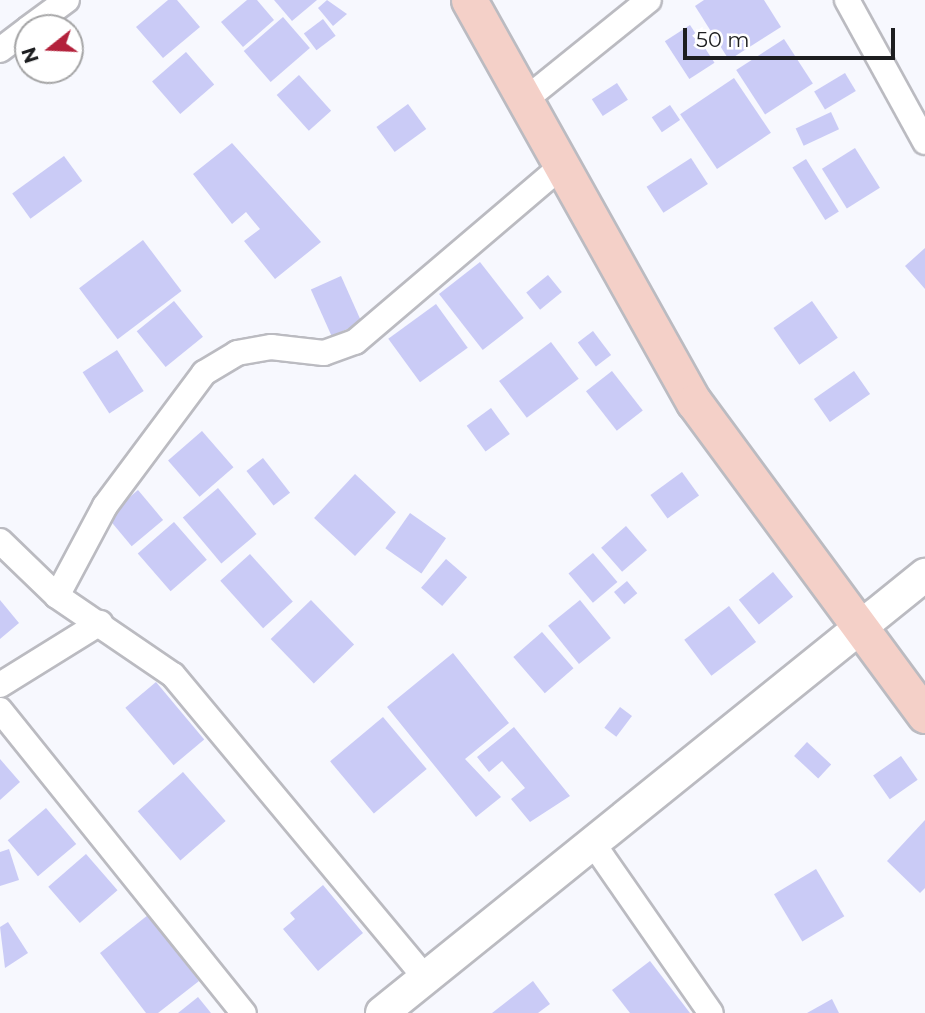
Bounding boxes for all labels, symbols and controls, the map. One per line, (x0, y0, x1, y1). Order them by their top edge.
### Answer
north arrow (14, 14, 84, 84)
scale bar (687, 14, 899, 58)
text: 50 m (696, 27, 750, 52)
text: N (17, 44, 44, 66)

